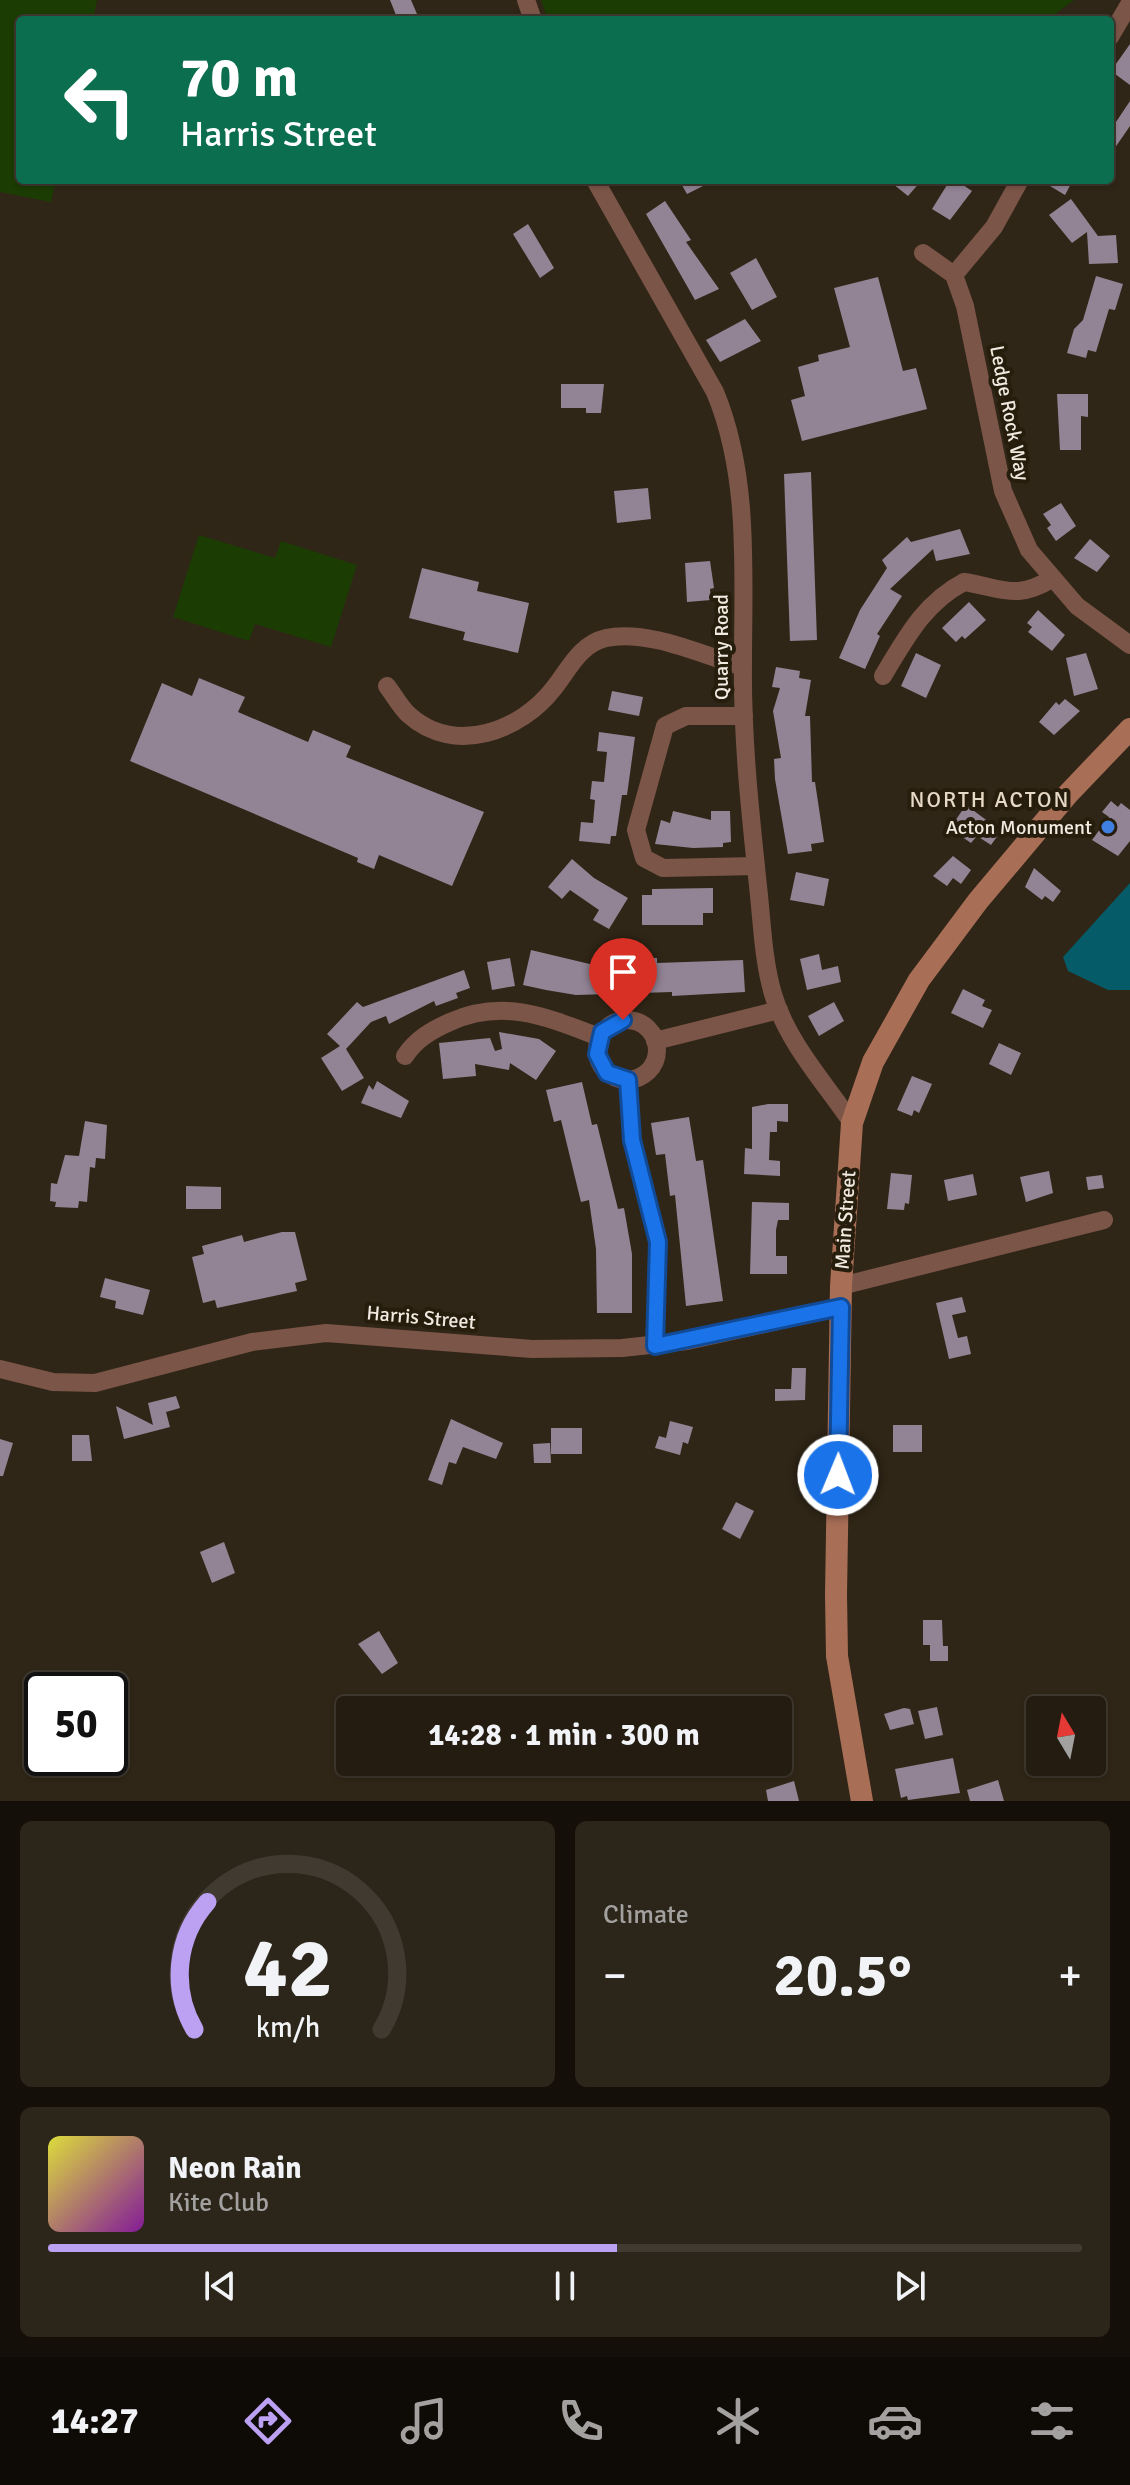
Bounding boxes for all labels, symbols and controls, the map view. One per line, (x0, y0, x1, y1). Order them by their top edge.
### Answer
text: 70 m (180, 43, 298, 112)
icon: left (48, 48, 152, 152)
text: Harris Street (180, 112, 377, 157)
street label: Ledge Rock Way (984, 343, 1035, 483)
street label: Quarry Road (709, 594, 734, 700)
district label: NORTH ACTON (910, 786, 1070, 813)
place label: Acton Monument (946, 815, 1092, 840)
marker: Acton Monument (1099, 818, 1117, 836)
pin (589, 938, 657, 1020)
icon: arrive (601, 950, 645, 994)
street label: Main Street (830, 1170, 861, 1270)
street label: Harris Street (365, 1300, 477, 1335)
position arrow (796, 1433, 880, 1517)
speed limit sign: 50 (24, 1672, 128, 1776)
north arrow (1026, 1696, 1106, 1776)
map controls (1026, 1696, 1106, 1776)
text: 14:28 · 1 min · 300 m (428, 1717, 700, 1754)
text: Climate (603, 1899, 689, 1931)
text: 42 (243, 1918, 332, 2020)
text: 20.5° (773, 1939, 912, 2013)
text: − (603, 1949, 627, 2003)
text: + (1058, 1949, 1082, 2003)
text: km/h (255, 2010, 320, 2045)
text: Neon Rain (168, 2150, 302, 2187)
text: Kite Club (168, 2187, 269, 2219)
icon: previous (198, 2264, 242, 2308)
icon: pause (543, 2264, 587, 2308)
icon: next (888, 2264, 932, 2308)
icon: directions (240, 2393, 296, 2449)
icon: music (396, 2393, 452, 2449)
icon: phone (553, 2393, 609, 2449)
icon: climate (710, 2393, 766, 2449)
icon: car (867, 2393, 923, 2449)
icon: filters (1024, 2393, 1080, 2449)
text: 14:27 (50, 2399, 139, 2444)

